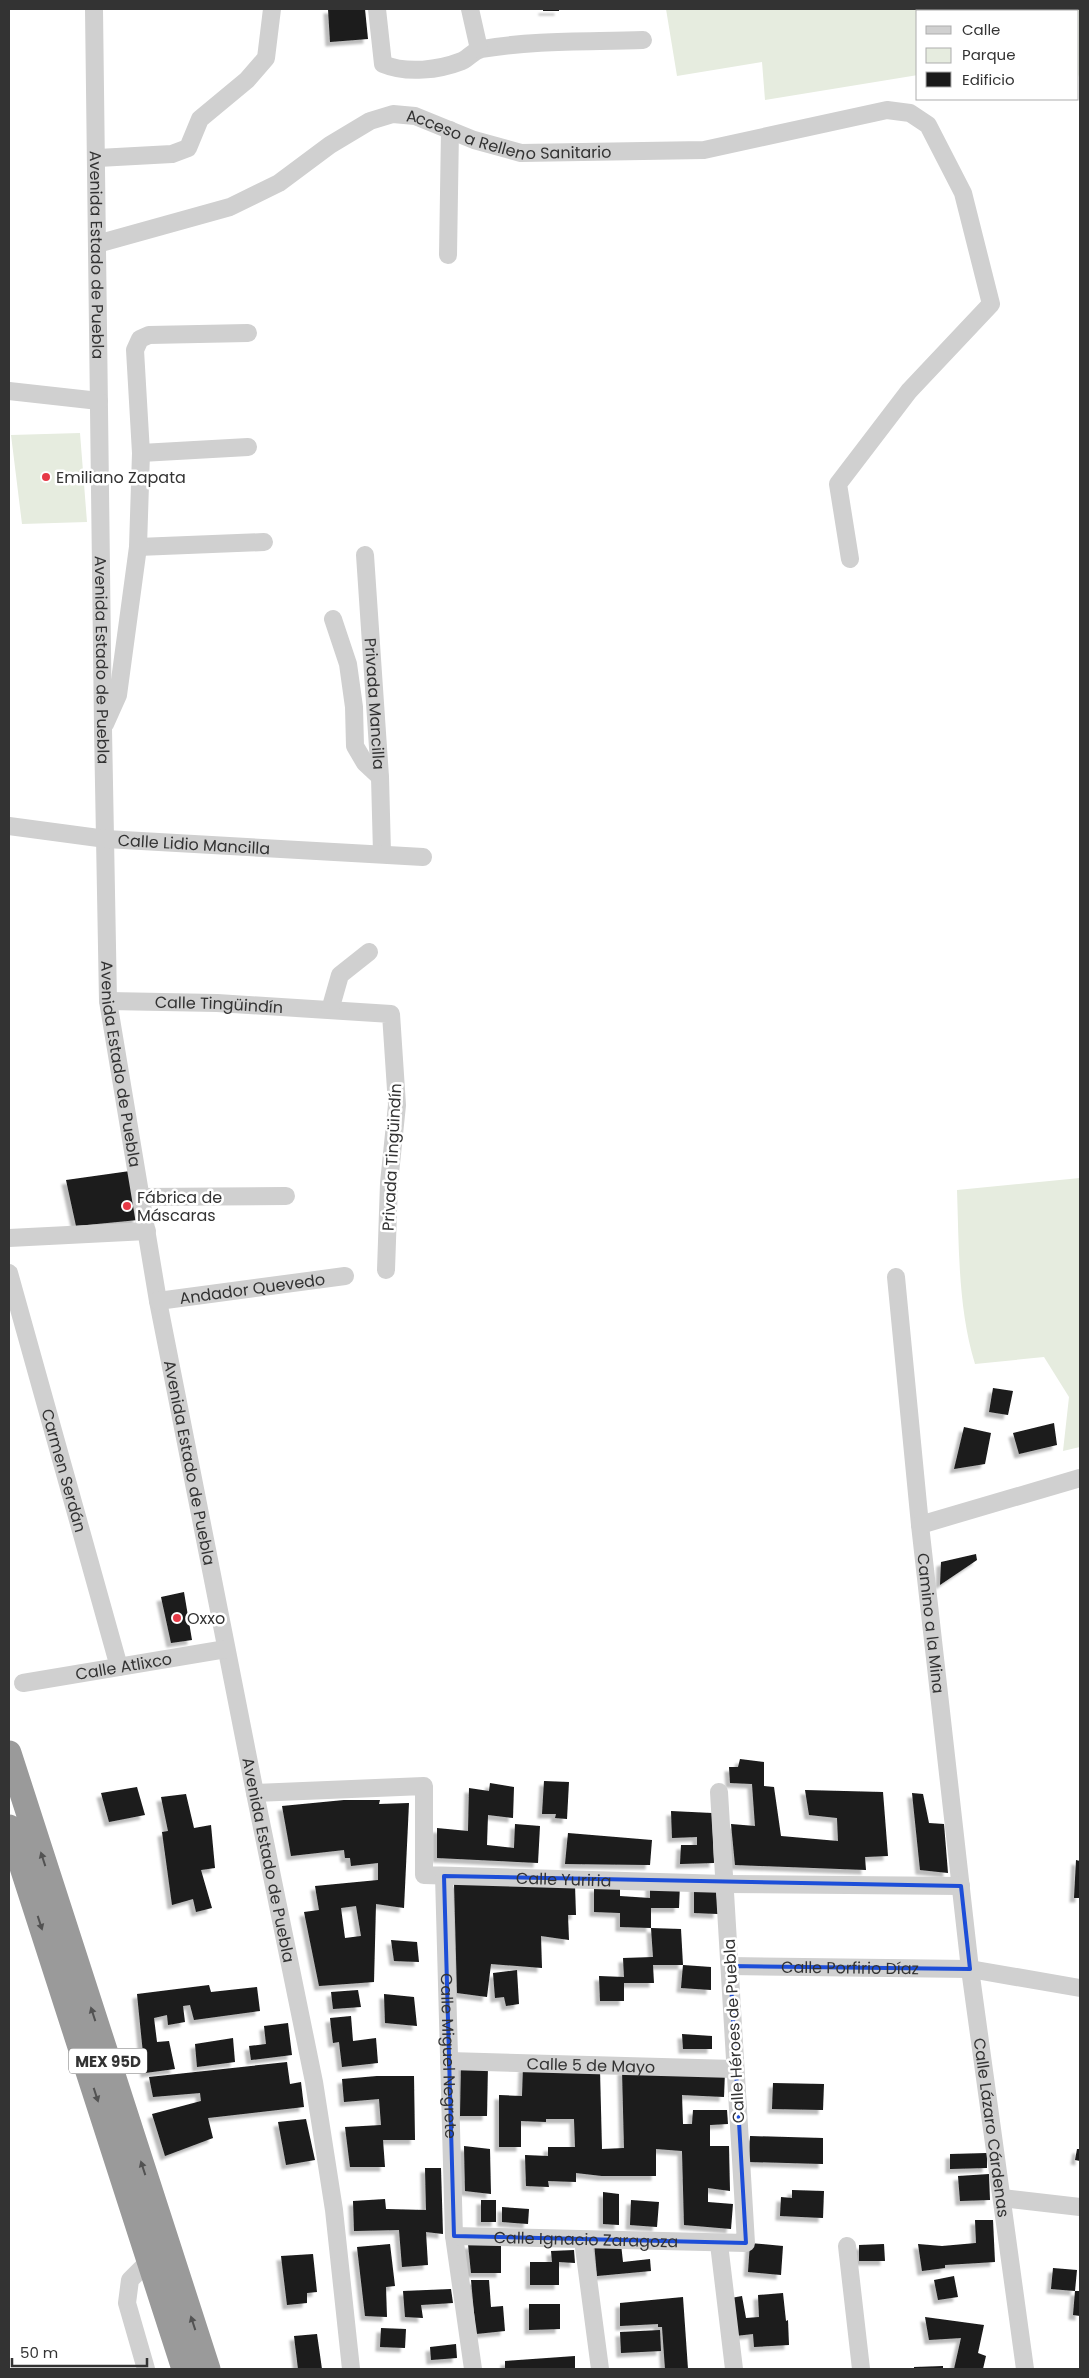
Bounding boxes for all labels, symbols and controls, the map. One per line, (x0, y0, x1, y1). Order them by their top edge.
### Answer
legend (916, 10, 1079, 100)
text: Calle (962, 19, 1000, 40)
text: Parque (962, 44, 1015, 65)
text: Edificio (962, 69, 1015, 90)
street label: Acceso a Relleno Sanitario (405, 104, 612, 165)
street label: Avenida Estado de Puebla (84, 151, 110, 359)
place label: Emiliano Zapata (56, 466, 186, 489)
marker: Emiliano Zapata (40, 471, 52, 483)
street label: Avenida Estado de Puebla (89, 556, 115, 764)
street label: Privada Mancilla (359, 637, 391, 770)
street label: Calle Lidio Mancilla (117, 828, 271, 860)
street label: Avenida Estado de Puebla (96, 960, 147, 1169)
street label: Calle Tingüindín (155, 990, 284, 1019)
street label: Privada Tingüindín (377, 1083, 407, 1231)
place label: Fábrica de Máscaras (137, 1186, 222, 1227)
marker: Fábrica de Máscaras (121, 1200, 133, 1212)
street label: Andador Quevedo (178, 1267, 326, 1310)
street label: Avenida Estado de Puebla (158, 1358, 221, 1567)
street label: Carmen Serdán (36, 1406, 92, 1535)
street label: Camino a la Mina (912, 1552, 950, 1695)
place label: Oxxo (187, 1607, 225, 1630)
marker: Oxxo (171, 1612, 183, 1624)
street label: Calle Atlixco (74, 1647, 174, 1686)
street label: Avenida Estado de Puebla (237, 1756, 301, 1964)
one-way arrow (39, 1851, 47, 1866)
street label: Calle Yuriria (516, 1866, 612, 1892)
one-way arrow (37, 1916, 44, 1931)
street label: Calle Héroes de Puebla (718, 1938, 750, 2124)
street label: Calle Porfirio Díaz (781, 1955, 919, 1980)
street label: Calle Miguel Negrete (435, 1973, 463, 2139)
one-way arrow (89, 2006, 96, 2021)
street label: Calle Lázaro Cárdenas (968, 2036, 1016, 2219)
road number: MEX 95D (69, 2048, 147, 2074)
street label: Calle 5 de Mayo (526, 2052, 655, 2078)
one-way arrow (92, 2087, 100, 2102)
one-way arrow (139, 2161, 146, 2176)
street label: Calle Ignacio Zaragoza (493, 2225, 679, 2253)
one-way arrow (189, 2315, 197, 2330)
scale bar (12, 2336, 148, 2368)
text: 50 m (20, 2342, 58, 2363)

